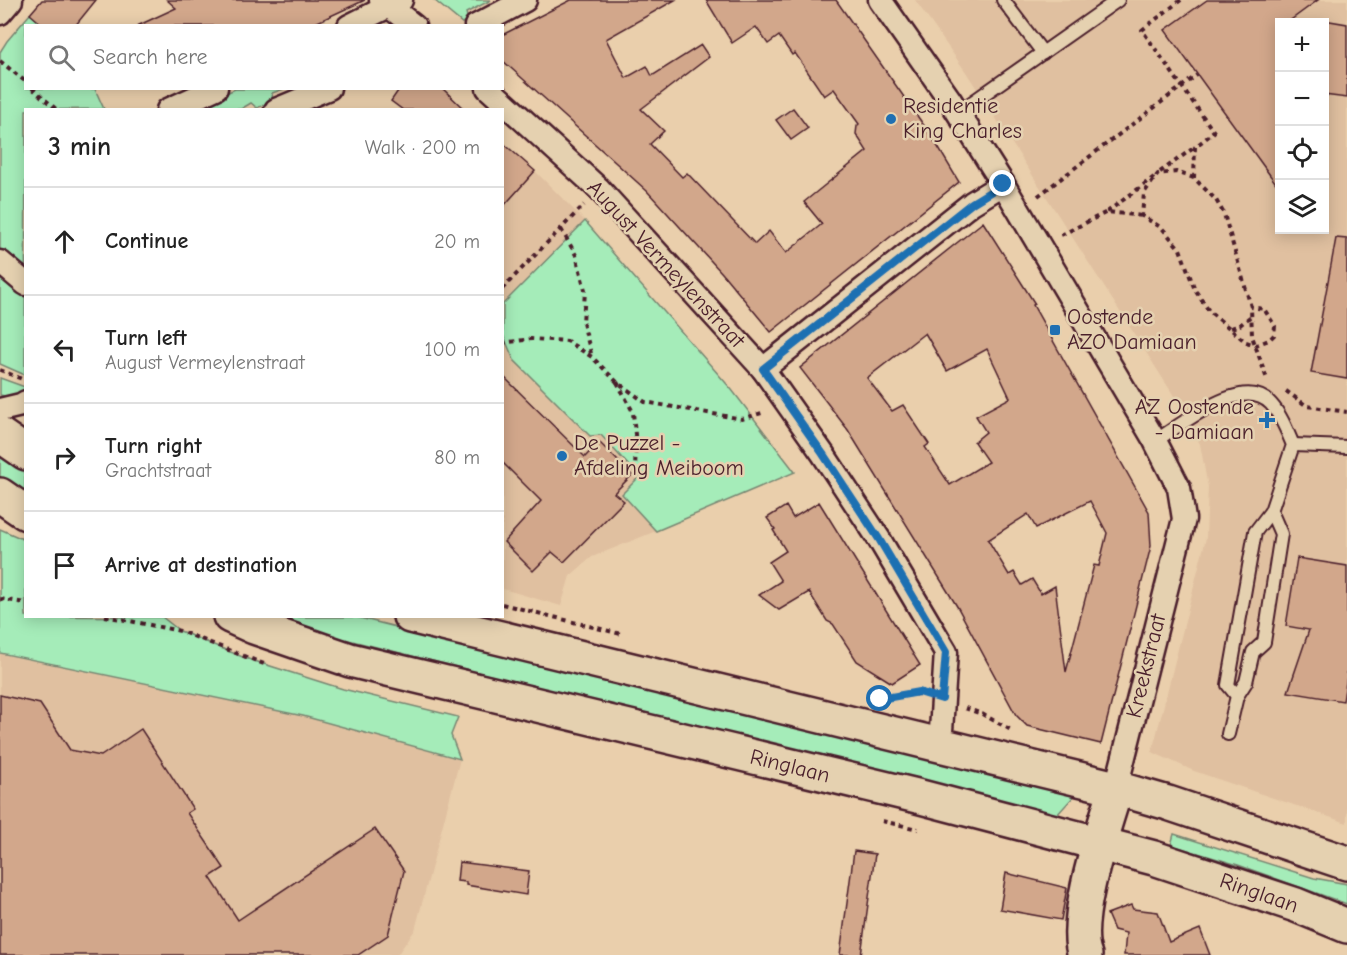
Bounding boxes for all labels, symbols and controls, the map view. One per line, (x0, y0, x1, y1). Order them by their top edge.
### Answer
map controls (1275, 18, 1329, 234)
button: + (1275, 18, 1329, 72)
search box (24, 24, 504, 90)
icon: search (45, 41, 78, 74)
text: Search here (93, 44, 208, 70)
button: − (1275, 72, 1329, 126)
place label: Residentie King Charles (903, 93, 1022, 144)
marker: Residentie King Charles (884, 112, 898, 126)
button: locate (1275, 126, 1329, 180)
text: 3 min (48, 132, 111, 162)
text: Walk · 200 m (365, 136, 480, 159)
route end (989, 170, 1015, 196)
street label: August Vermeylenstraat (582, 175, 751, 354)
button: layers (1275, 180, 1329, 234)
icon: ahead (48, 225, 81, 258)
text: Continue (105, 228, 188, 254)
text: 20 m (434, 230, 480, 253)
place label: Oostende AZO Damiaan (1067, 304, 1197, 355)
marker: Oostende AZO Damiaan (1048, 323, 1062, 337)
text: Turn left (105, 325, 187, 351)
icon: left (48, 333, 81, 366)
text: 100 m (425, 338, 480, 361)
text: August Vermeylenstraat (105, 351, 305, 374)
place label: AZ Oostende - Damiaan (1135, 394, 1254, 445)
marker: AZ Oostende - Damiaan (1258, 411, 1276, 429)
place label: De Puzzel - Afdeling Meiboom (574, 430, 744, 481)
text: Turn right (105, 433, 202, 459)
icon: right (48, 441, 81, 474)
text: 80 m (434, 446, 480, 469)
marker: De Puzzel - Afdeling Meiboom (555, 449, 569, 463)
text: Grachtstraat (105, 459, 211, 482)
icon: arrive (48, 549, 81, 582)
text: Arrive at destination (105, 552, 297, 578)
street label: Kreekstraat (1121, 611, 1172, 721)
route start (866, 685, 892, 711)
street label: Ringlaan (747, 744, 833, 788)
street label: Ringlaan (1216, 867, 1302, 919)

